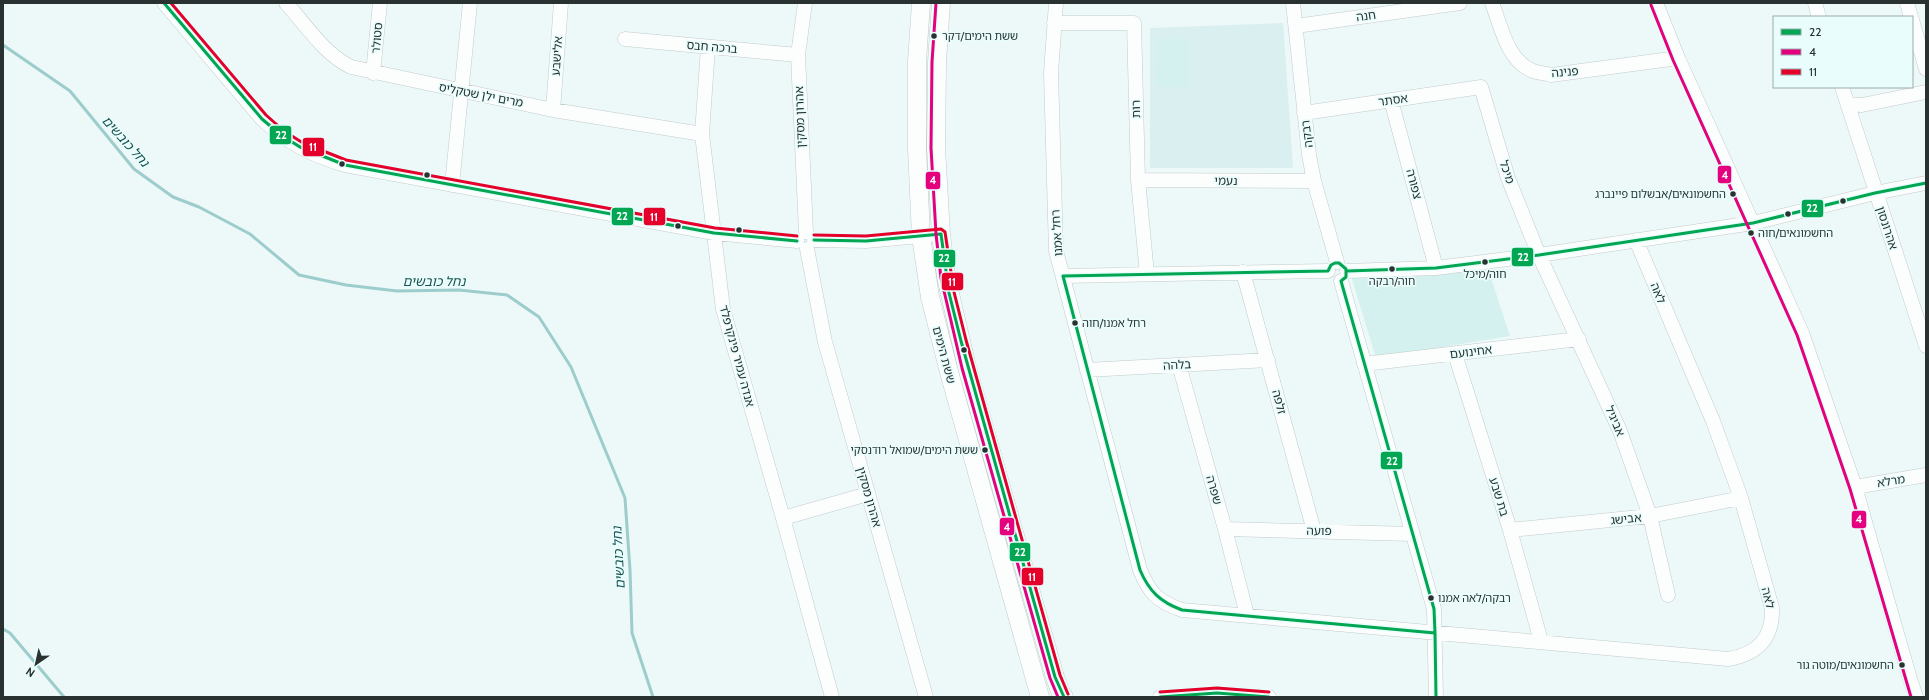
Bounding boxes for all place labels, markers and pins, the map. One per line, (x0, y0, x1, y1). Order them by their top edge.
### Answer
place label: ששת הימים/דקר (942, 29, 1018, 43)
marker: ששת הימים/דקר (929, 31, 939, 41)
unlabelled marker (337, 159, 347, 169)
unlabelled marker (422, 170, 432, 180)
place label: החשמונאים/אבשלום פיינברג (1595, 187, 1726, 201)
marker: החשמונאים/אבשלום פיינברג (1728, 189, 1738, 199)
unlabelled marker (1838, 196, 1848, 206)
unlabelled marker (1783, 209, 1793, 219)
unlabelled marker (673, 221, 683, 231)
unlabelled marker (734, 225, 744, 235)
place label: החשמונאים/חוה (1758, 226, 1833, 240)
marker: החשמונאים/חוה (1746, 228, 1756, 238)
marker: חוה/מיכל (1480, 257, 1490, 267)
marker: חוה/רבקה (1387, 264, 1397, 274)
place label: חוה/מיכל (1464, 267, 1506, 281)
place label: חוה/רבקה (1369, 274, 1415, 288)
place label: רחל אמנו/חוה (1082, 316, 1146, 330)
marker: רחל אמנו/חוה (1070, 318, 1080, 328)
unlabelled marker (959, 345, 969, 355)
place label: ששת הימים/שמואל רודנסקי (851, 443, 978, 457)
marker: ששת הימים/שמואל רודנסקי (980, 445, 990, 455)
place label: רבקה/לאה אמנו (1438, 591, 1511, 605)
marker: רבקה/לאה אמנו (1426, 593, 1436, 603)
place label: החשמונאים/מוטה גור (1797, 658, 1894, 672)
marker: החשמונאים/מוטה גור (1897, 660, 1907, 670)

